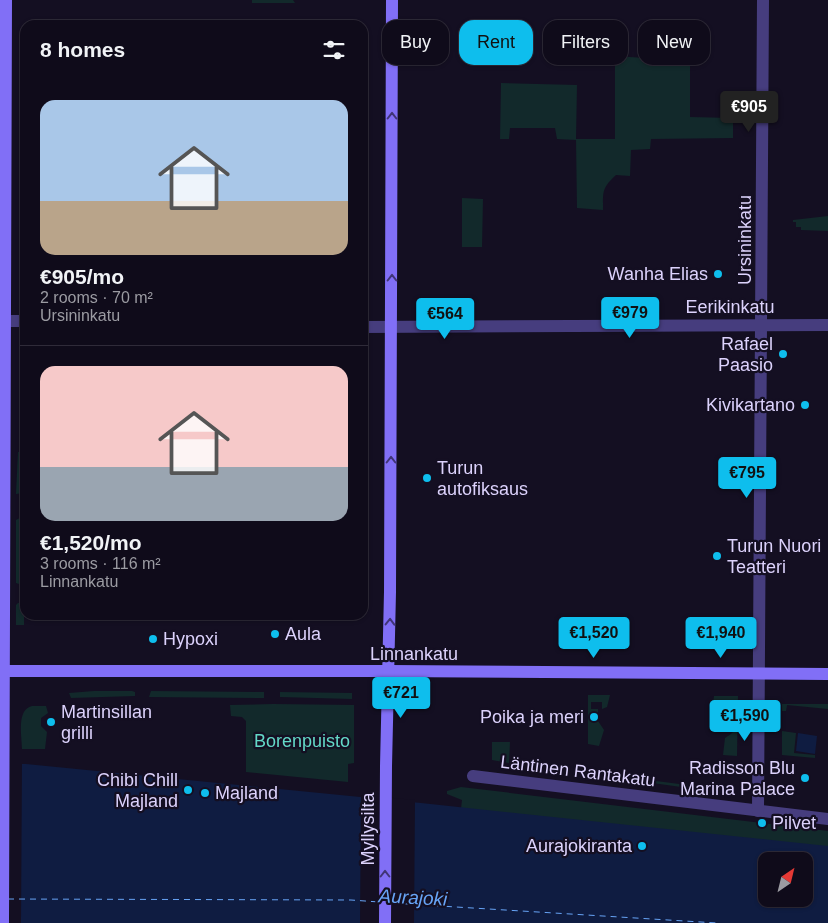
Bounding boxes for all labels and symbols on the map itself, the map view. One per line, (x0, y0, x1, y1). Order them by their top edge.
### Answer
pin: €905 (719, 90, 779, 133)
one-way arrow (387, 111, 397, 119)
street label: Ursininkatu (735, 195, 755, 285)
place label: Wanha Elias (608, 264, 708, 284)
marker: Wanha Elias (712, 268, 724, 280)
one-way arrow (387, 274, 397, 282)
pin: €979 (600, 296, 660, 339)
street label: Eerikinkatu (685, 297, 775, 317)
pin: €564 (415, 298, 475, 340)
place label: Rafael Paasio (718, 334, 773, 375)
marker: Rafael Paasio (777, 348, 789, 360)
place label: Kivikartano (706, 395, 795, 415)
marker: Kivikartano (799, 399, 811, 411)
one-way arrow (386, 456, 396, 464)
pin: €795 (717, 456, 777, 499)
place label: Turun autofiksaus (437, 458, 528, 499)
marker: Turun autofiksaus (421, 472, 433, 484)
place label: Turun Nuori Teatteri (727, 536, 821, 577)
marker: Turun Nuori Teatteri (711, 550, 723, 562)
pin: €1,520 (553, 616, 635, 659)
pin: €1,940 (680, 616, 762, 659)
one-way arrow (385, 618, 395, 626)
place label: Aula (285, 624, 322, 644)
marker: Aula (269, 628, 281, 640)
place label: Hypoxi (163, 629, 218, 649)
marker: Hypoxi (147, 633, 159, 645)
street label: Linnankatu (370, 644, 458, 664)
pin: €721 (371, 676, 431, 719)
pin: €1,590 (704, 700, 786, 742)
place label: Martinsillan grilli (61, 702, 152, 743)
place label: Poika ja meri (480, 707, 584, 727)
marker: Poika ja meri (588, 711, 600, 723)
marker: Martinsillan grilli (45, 716, 57, 728)
park label: Borenpuisto (254, 731, 350, 751)
street label: Läntinen Rantakatu (499, 752, 657, 790)
place label: Radisson Blu Marina Palace (680, 758, 795, 799)
place label: Chibi Chill Majland (97, 770, 178, 811)
marker: Radisson Blu Marina Palace (799, 772, 811, 784)
place label: Majland (215, 783, 278, 803)
marker: Chibi Chill Majland (182, 784, 194, 796)
marker: Majland (199, 787, 211, 799)
street label: Myllysilta (358, 792, 378, 866)
place label: Pilvet (772, 813, 816, 833)
marker: Pilvet (756, 817, 768, 829)
place label: Aurajokiranta (526, 836, 633, 856)
marker: Aurajokiranta (636, 840, 648, 852)
north arrow (758, 852, 812, 908)
one-way arrow (380, 870, 391, 878)
water label: Aurajoki (377, 885, 449, 910)

